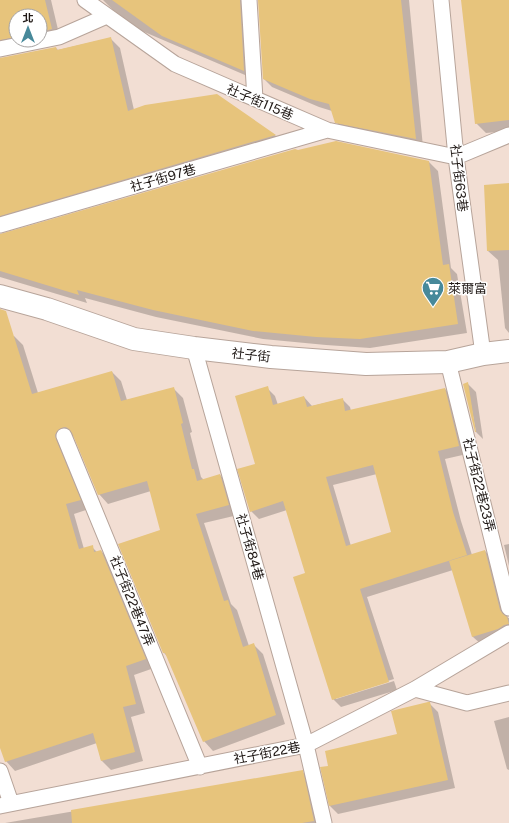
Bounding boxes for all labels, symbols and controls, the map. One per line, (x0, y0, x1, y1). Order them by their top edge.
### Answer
north arrow (8, 8, 48, 48)
text: 北 (23, 12, 34, 24)
street label: 社子街115巷 (224, 81, 296, 123)
street label: 社子街63巷 (447, 143, 471, 213)
street label: 社子街97巷 (128, 161, 198, 195)
supermarket icon: 萊爾富 (420, 275, 446, 308)
place label: 萊爾富 (448, 281, 487, 296)
street label: 社子街 (231, 346, 271, 364)
street label: 社子街22巷23弄 (460, 436, 498, 534)
street label: 社子街84巷 (233, 512, 267, 582)
street label: 社子街22巷47弄 (107, 553, 157, 649)
street label: 社子街22巷 (232, 739, 302, 767)

